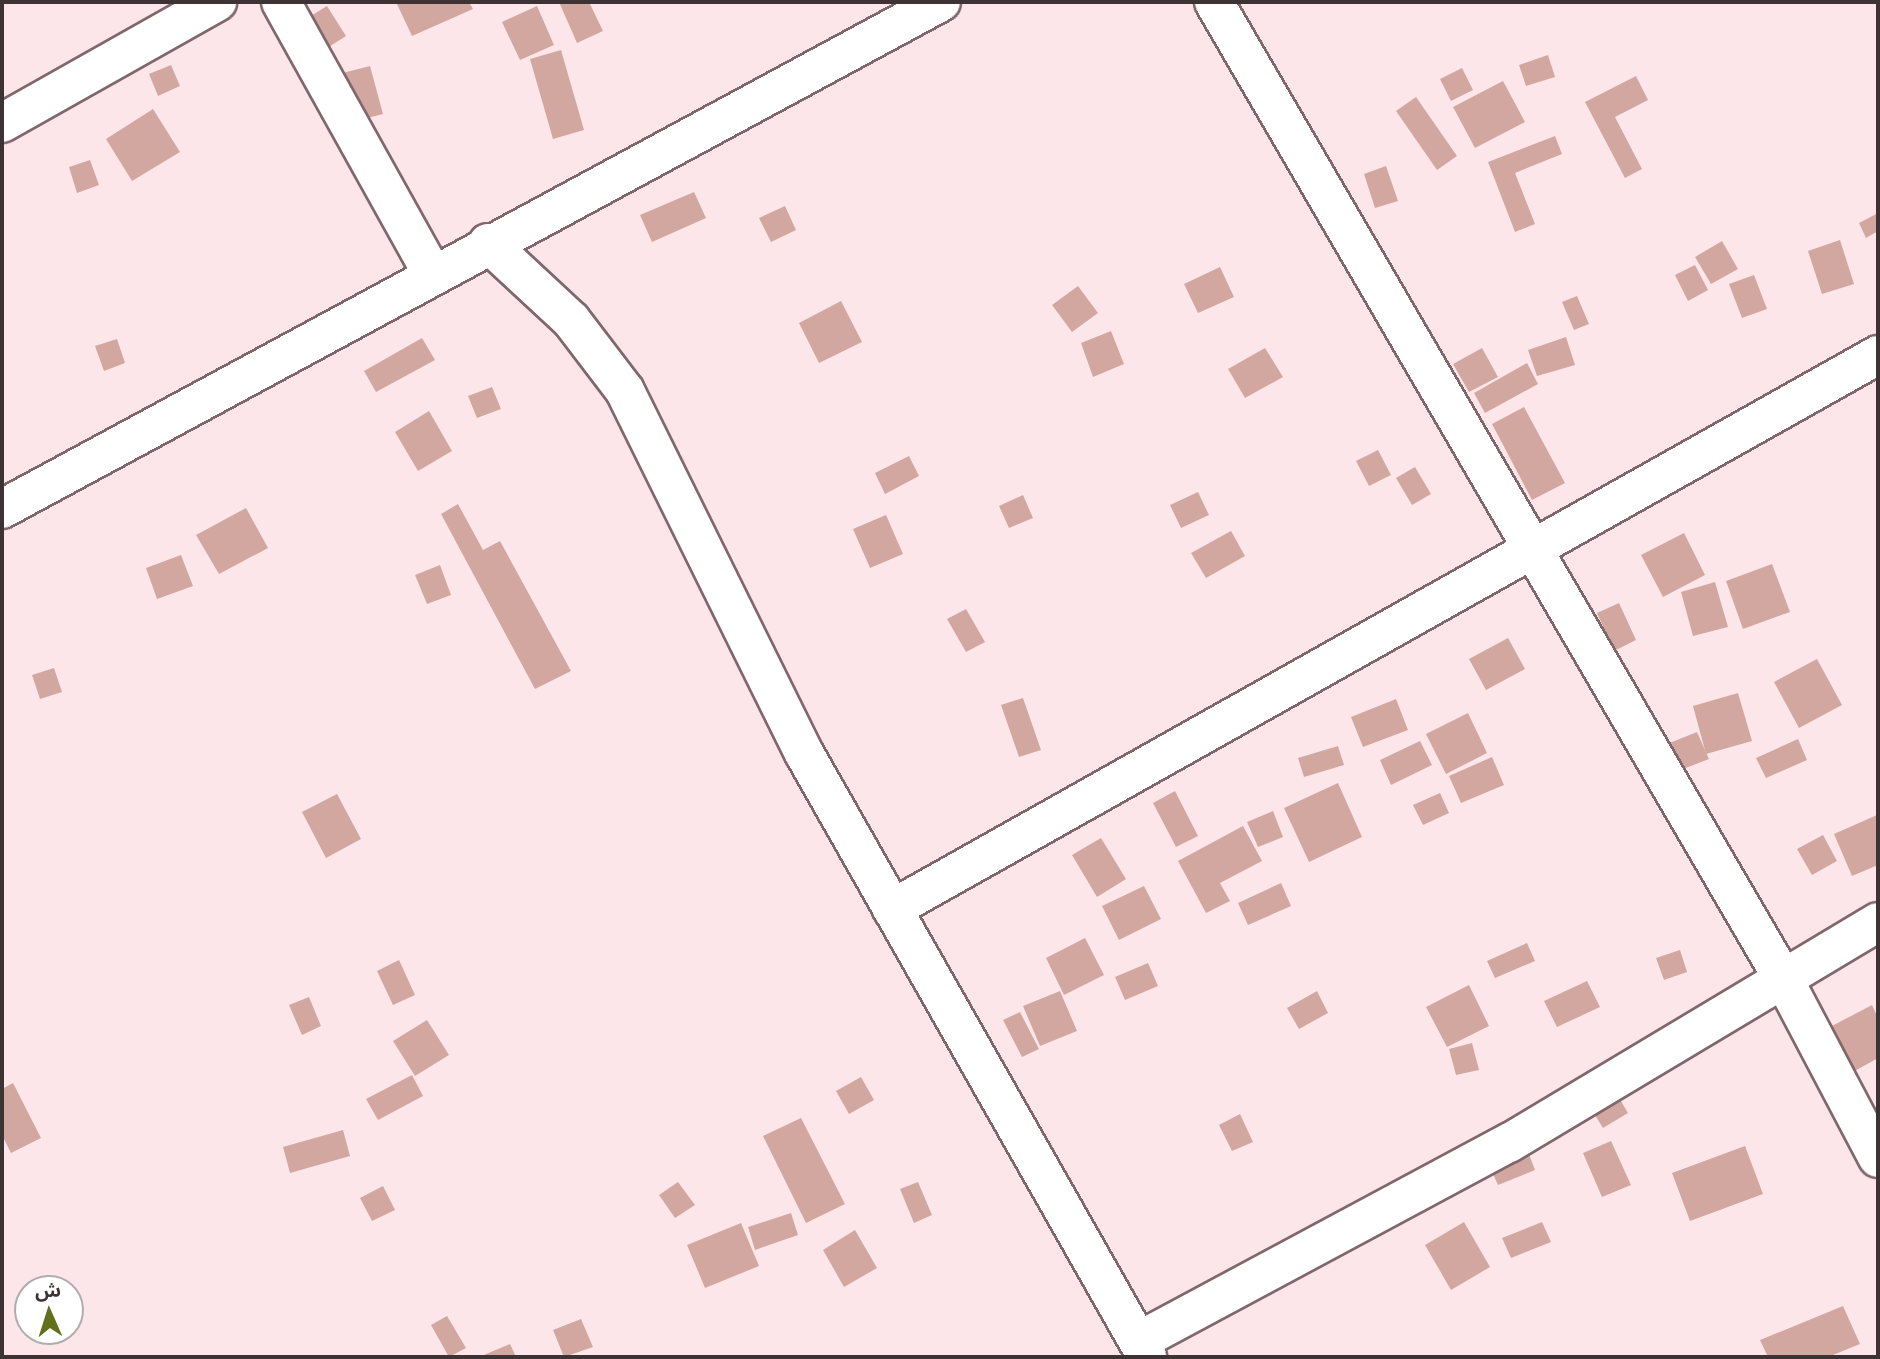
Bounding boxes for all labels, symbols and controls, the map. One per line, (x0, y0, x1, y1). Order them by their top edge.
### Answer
north arrow (14, 1275, 84, 1345)
text: ش (34, 1277, 62, 1305)

